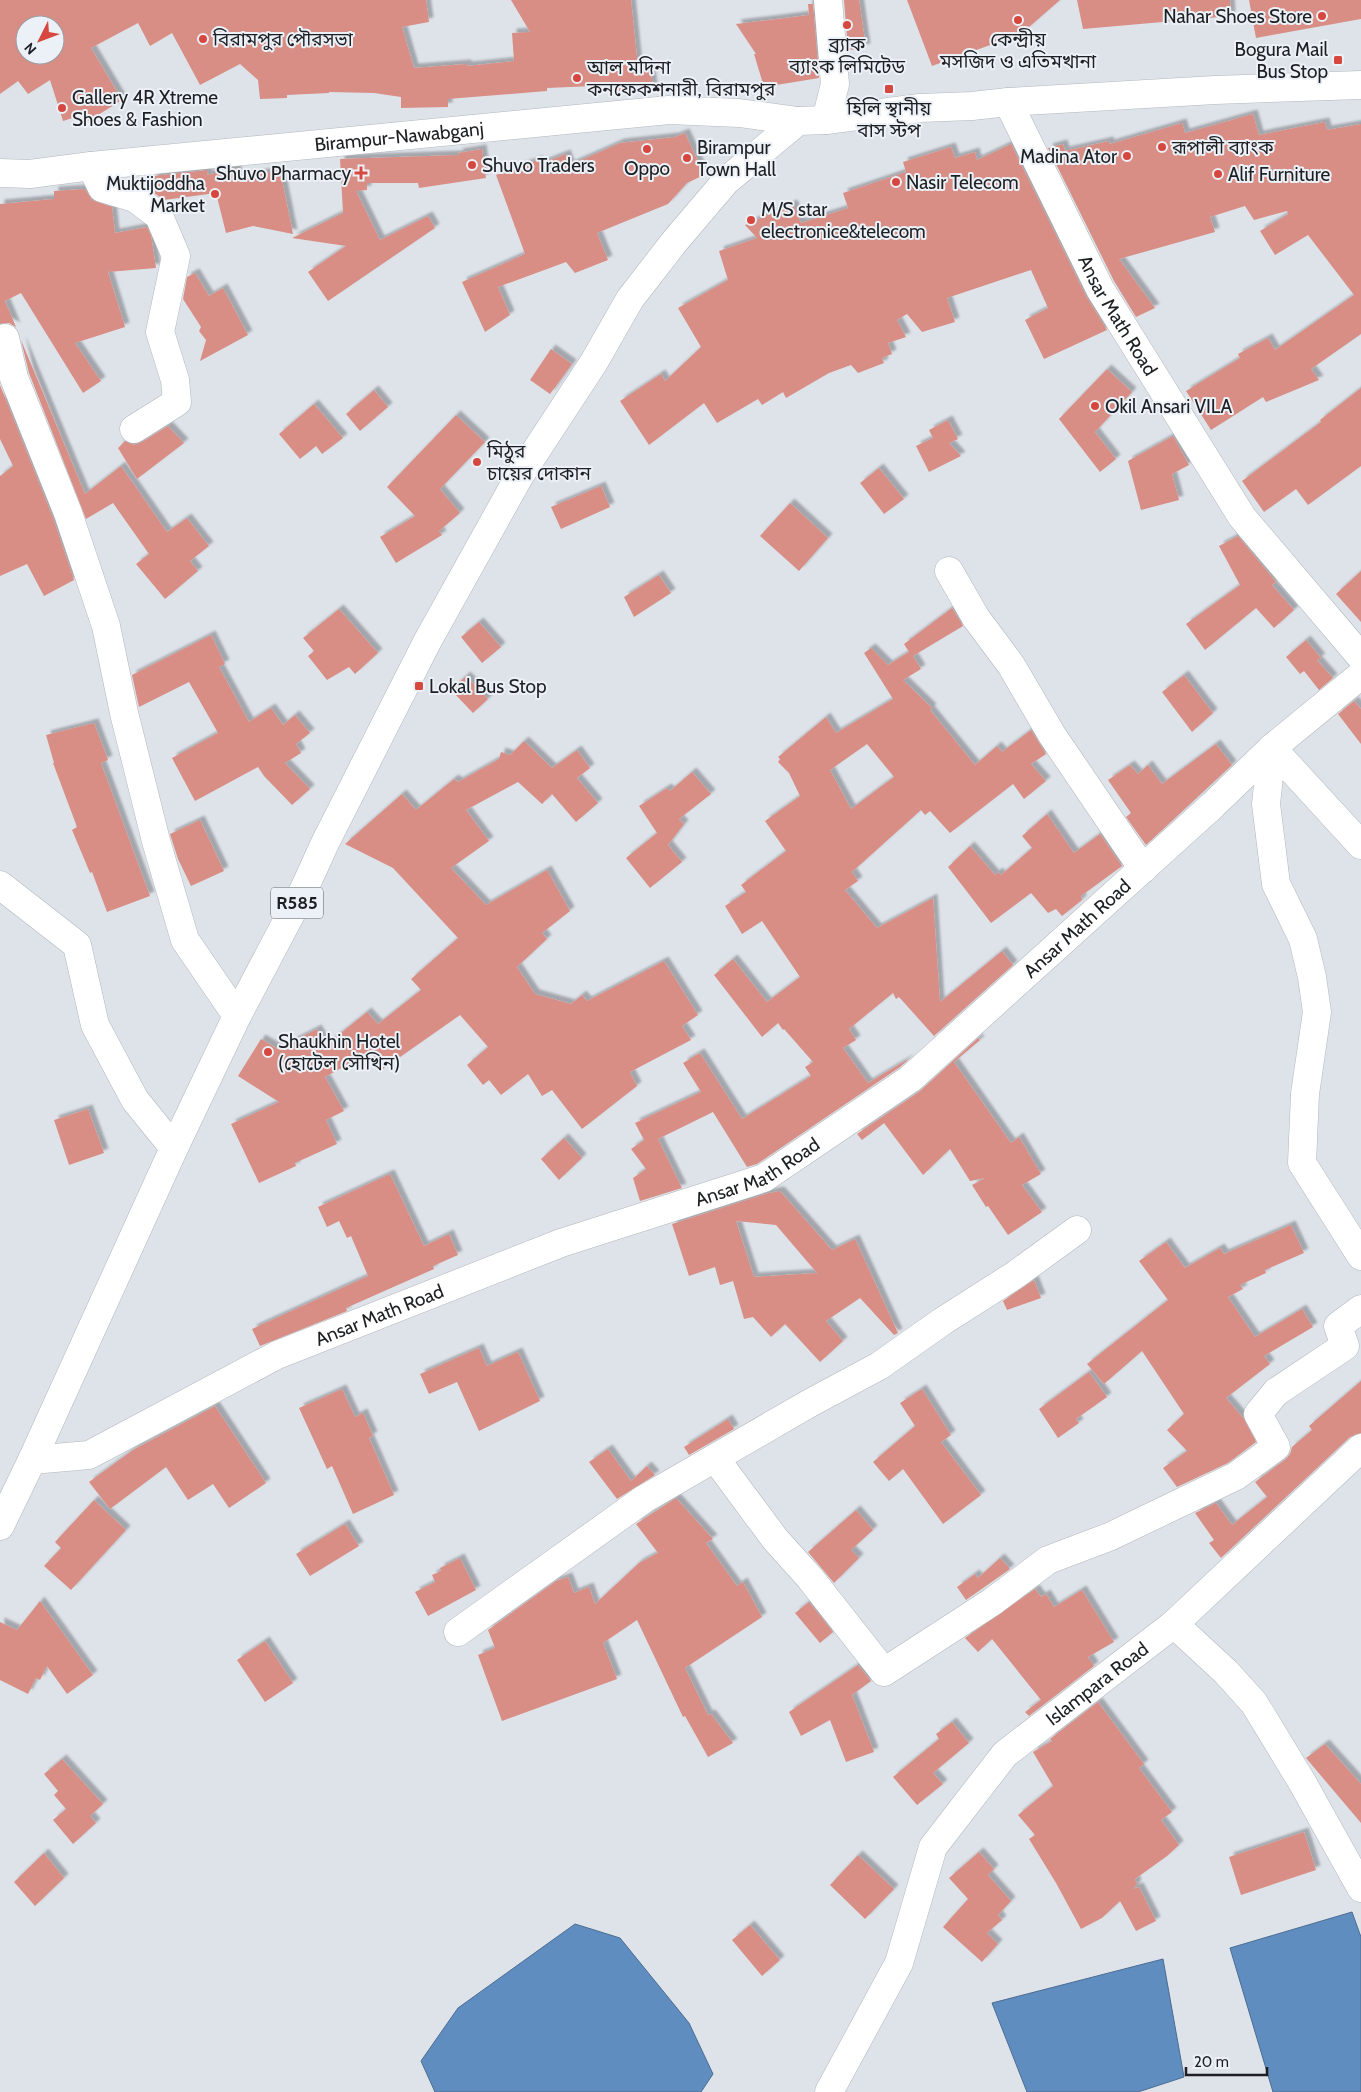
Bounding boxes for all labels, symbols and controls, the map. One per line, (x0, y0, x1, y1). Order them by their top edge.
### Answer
place label: Nahar Shoes Store (1163, 5, 1312, 28)
marker: Nahar Shoes Store (1316, 10, 1328, 22)
marker: কেন্দ্রীয় মসজিদ ও এতিমখানা (1012, 14, 1024, 26)
north arrow (15, 15, 65, 65)
marker: ব্র্যাক ব্যাংক লিমিটেড (841, 19, 853, 31)
place label: বিরামপুর পৌরসভা (212, 28, 354, 51)
place label: কেন্দ্রীয় মসজিদ ও এতিমখানা (939, 28, 1097, 73)
marker: বিরামপুর পৌরসভা (197, 33, 209, 45)
place label: ব্র্যাক ব্যাংক লিমিটেড (788, 33, 905, 78)
place label: Bogura Mail Bus Stop (1235, 38, 1329, 83)
text: N (20, 39, 40, 58)
marker: Bogura Mail Bus Stop (1332, 54, 1344, 66)
place label: আল মদিনা কনফেকশনারী, বিরামপুর (586, 56, 776, 101)
marker: আল মদিনা কনফেকশনারী, বিরামপুর (571, 72, 583, 84)
marker: হিলি স্থানীয় বাস স্টপ (883, 83, 895, 95)
place label: Gallery 4R Xtreme Shoes & Fashion (72, 86, 218, 131)
place label: হিলি স্থানীয় বাস স্টপ (846, 97, 932, 142)
marker: Gallery 4R Xtreme Shoes & Fashion (56, 102, 68, 114)
street label: Birampur-Nawabganj (313, 117, 485, 156)
place label: Birampur Town Hall (697, 136, 776, 181)
place label: রূপালী ব্যাংক (1171, 136, 1274, 159)
marker: রূপালী ব্যাংক (1156, 141, 1168, 153)
marker: Oppo (641, 143, 653, 155)
place label: Madina Ator (1020, 145, 1117, 168)
marker: Madina Ator (1121, 150, 1133, 162)
marker: Birampur Town Hall (681, 152, 693, 164)
place label: Shuvo Traders (482, 154, 595, 177)
place label: Oppo (624, 157, 670, 180)
marker: Shuvo Traders (466, 159, 478, 171)
place label: Shuvo Pharmacy (216, 162, 351, 185)
place label: Alif Furniture (1228, 163, 1331, 186)
marker: Shuvo Pharmacy (355, 167, 367, 179)
marker: Alif Furniture (1212, 168, 1224, 180)
place label: Nasir Telecom (906, 171, 1019, 194)
place label: Muktijoddha Market (106, 172, 206, 217)
marker: Nasir Telecom (890, 176, 902, 188)
marker: Muktijoddha Market (209, 188, 221, 200)
place label: M/S star electronice&telecom (761, 198, 926, 243)
marker: M/S star electronice&telecom (745, 214, 757, 226)
street label: Ansar Math Road (1073, 251, 1162, 380)
place label: Okil Ansari VILA (1105, 395, 1232, 418)
marker: Okil Ansari VILA (1089, 400, 1101, 412)
place label: মিঠুর চায়ের দোকান (486, 440, 591, 485)
marker: মিঠুর চায়ের দোকান (471, 456, 483, 468)
place label: Lokal Bus Stop (429, 675, 547, 698)
marker: Lokal Bus Stop (413, 680, 425, 692)
street label: Ansar Math Road (1019, 874, 1135, 983)
road number: R585 (271, 888, 323, 918)
place label: Shaukhin Hotel (হোটেল সৌখিন) (278, 1030, 401, 1075)
marker: Shaukhin Hotel (হোটেল সৌখিন) (262, 1046, 274, 1058)
street label: Ansar Math Road (692, 1133, 824, 1211)
street label: Ansar Math Road (312, 1279, 447, 1351)
street label: Islampara Road (1041, 1637, 1153, 1730)
scale bar (1186, 2044, 1267, 2076)
text: 20 m (1194, 2053, 1229, 2071)

